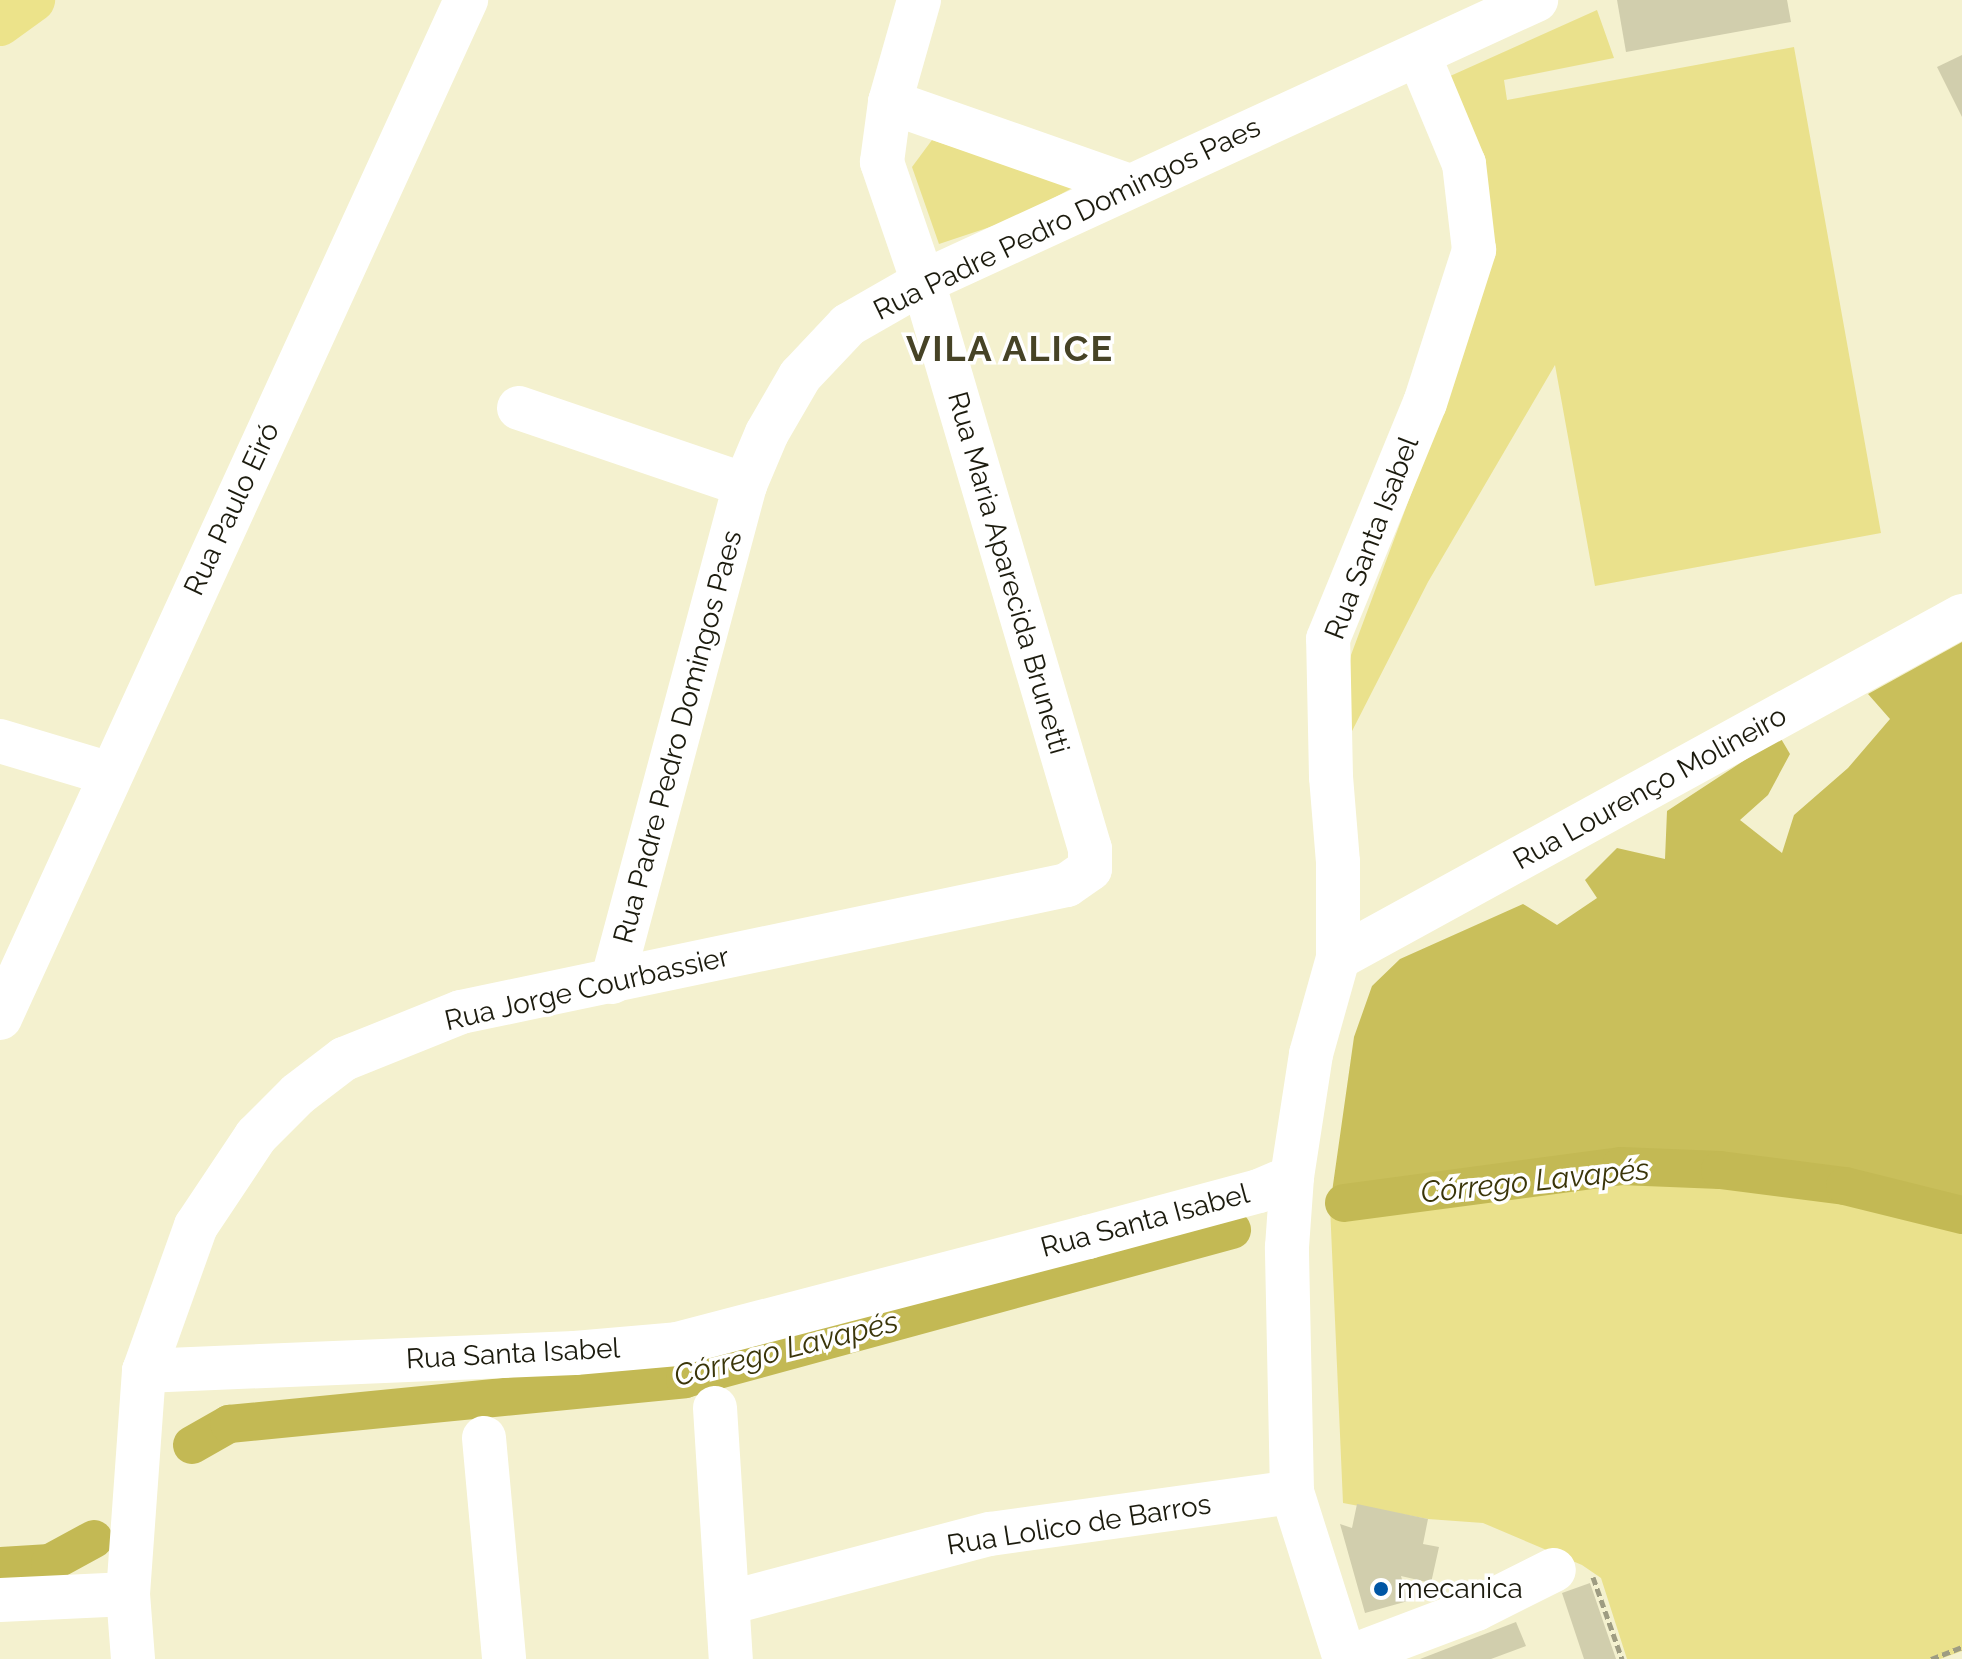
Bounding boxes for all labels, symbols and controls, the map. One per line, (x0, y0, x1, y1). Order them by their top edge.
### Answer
street label: Rua Padre Pedro Domingos Paes (868, 111, 1266, 327)
district label: VILA ALICE (905, 327, 1115, 371)
street label: Rua Maria Aparecida Brunetti (940, 388, 1076, 758)
street label: Rua Paulo Eiró (177, 417, 287, 601)
street label: Rua Santa Isabel (1318, 432, 1426, 644)
street label: Rua Padre Pedro Domingos Paes (607, 527, 749, 947)
street label: Rua Lourenço Molineiro (1508, 699, 1792, 877)
street label: Rua Jorge Courbassier (441, 940, 733, 1038)
water label: Córrego Lavapés (1419, 1151, 1651, 1211)
street label: Rua Santa Isabel (1037, 1177, 1253, 1265)
water label: Córrego Lavapés (670, 1304, 902, 1394)
street label: Rua Santa Isabel (405, 1332, 621, 1376)
street label: Rua Lolico de Barros (945, 1488, 1213, 1562)
place label: mecanica (1397, 1572, 1523, 1606)
marker: mecanica (1372, 1580, 1390, 1598)

